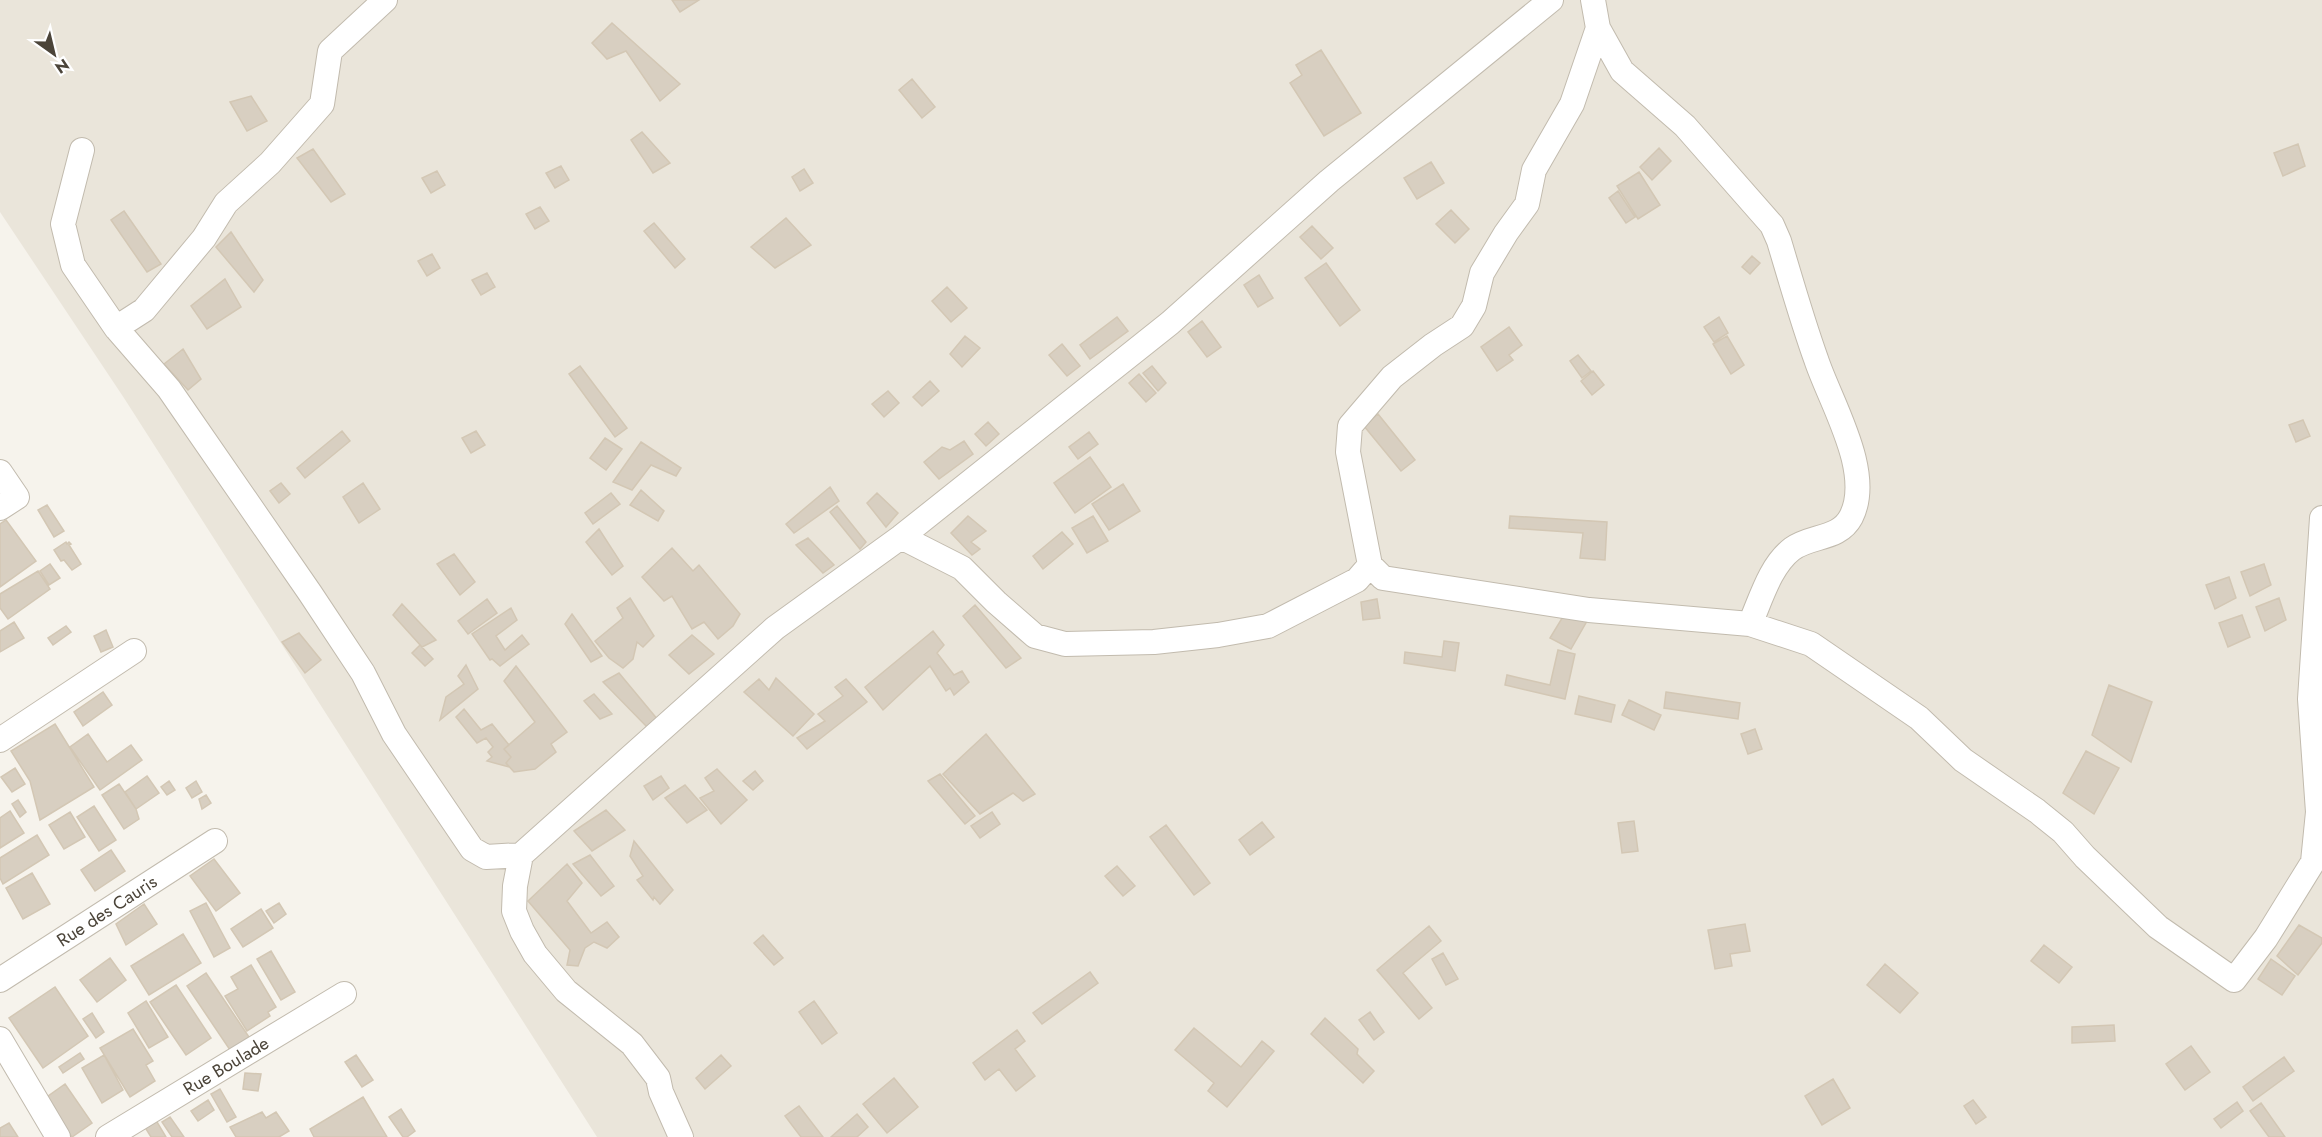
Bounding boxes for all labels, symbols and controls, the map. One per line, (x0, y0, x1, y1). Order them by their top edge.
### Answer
north arrow (24, 24, 84, 84)
text: N (50, 53, 74, 79)
street label: Rue des Cauris (52, 869, 162, 953)
street label: Rue Boulade (178, 1030, 274, 1102)

